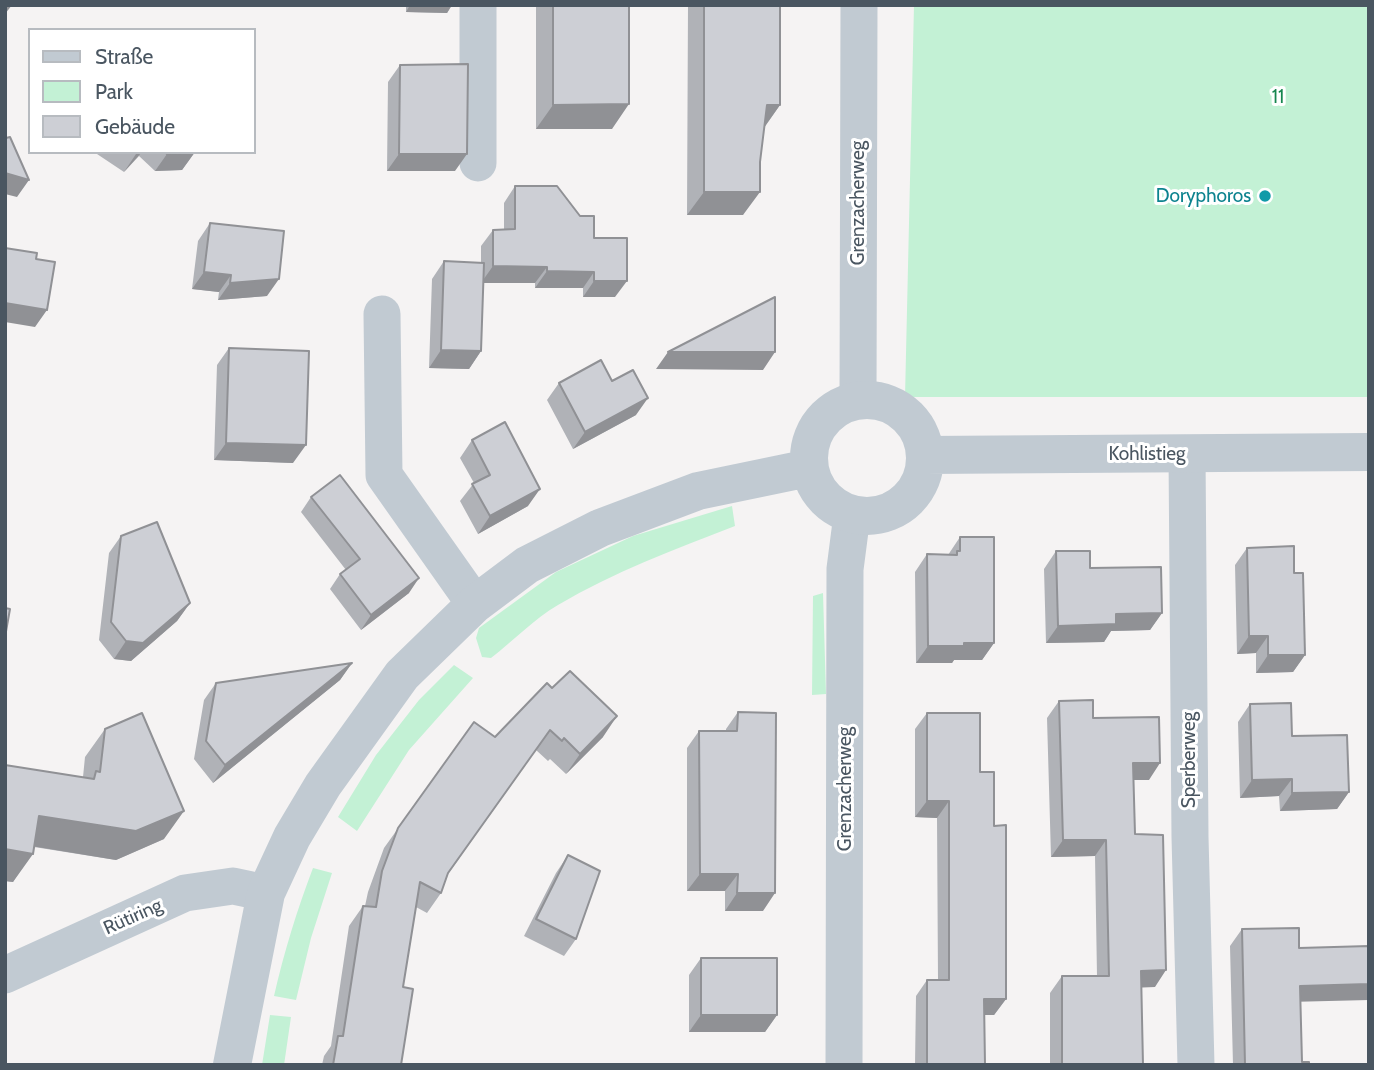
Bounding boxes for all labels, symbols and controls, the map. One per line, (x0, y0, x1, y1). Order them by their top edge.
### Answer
legend (28, 28, 256, 154)
text: Straße (95, 44, 153, 69)
text: Park (95, 79, 133, 104)
park label: 11 (1272, 86, 1284, 108)
text: Gebäude (95, 114, 175, 139)
street label: Grenzacherweg (847, 141, 869, 265)
place label: Doryphoros (1156, 185, 1251, 207)
marker: Doryphoros (1257, 188, 1273, 204)
street label: Kohlistieg (1109, 443, 1185, 465)
street label: Sperberweg (1178, 712, 1200, 808)
street label: Grenzacherweg (834, 727, 856, 851)
street label: Rütiring (100, 894, 166, 940)

